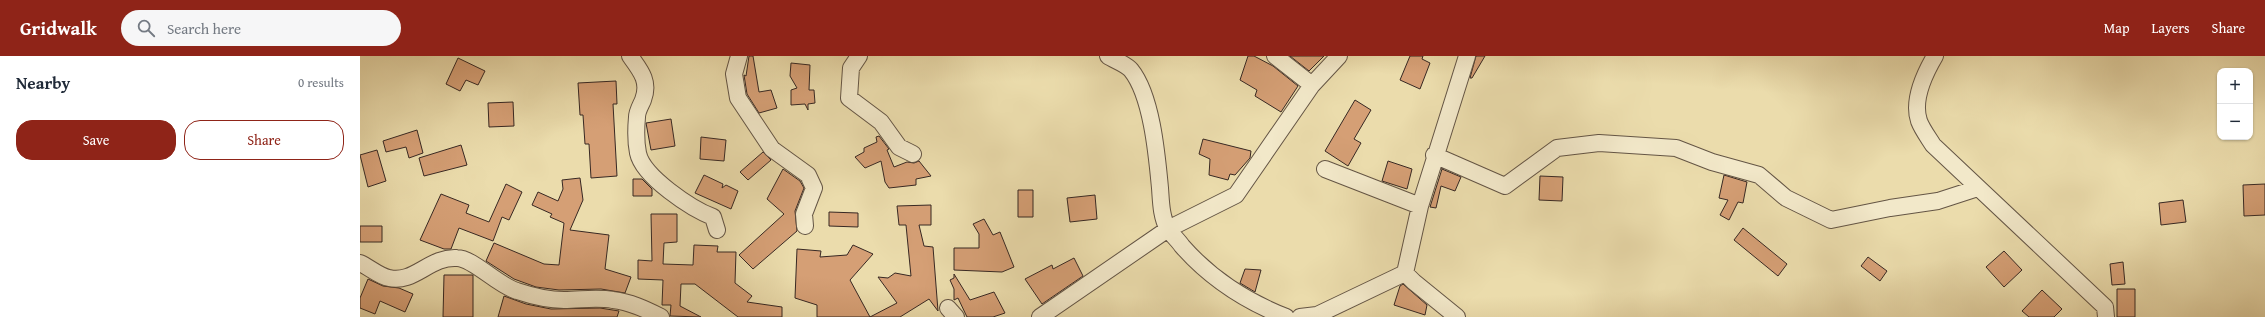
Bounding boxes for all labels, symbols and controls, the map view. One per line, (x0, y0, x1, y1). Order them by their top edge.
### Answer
search box (121, 10, 401, 46)
text: Gridwalk (20, 14, 97, 42)
icon: search (135, 17, 157, 39)
text: Search here (167, 18, 241, 39)
text: Map (2104, 18, 2130, 38)
text: Layers (2152, 18, 2190, 38)
text: Share (2212, 18, 2245, 38)
map controls (2217, 68, 2253, 140)
button: + (2217, 68, 2253, 104)
text: Nearby (16, 70, 70, 95)
text: 0 results (298, 73, 344, 92)
button: − (2217, 104, 2253, 140)
button: Save (16, 120, 176, 160)
button: Share (184, 120, 344, 160)

